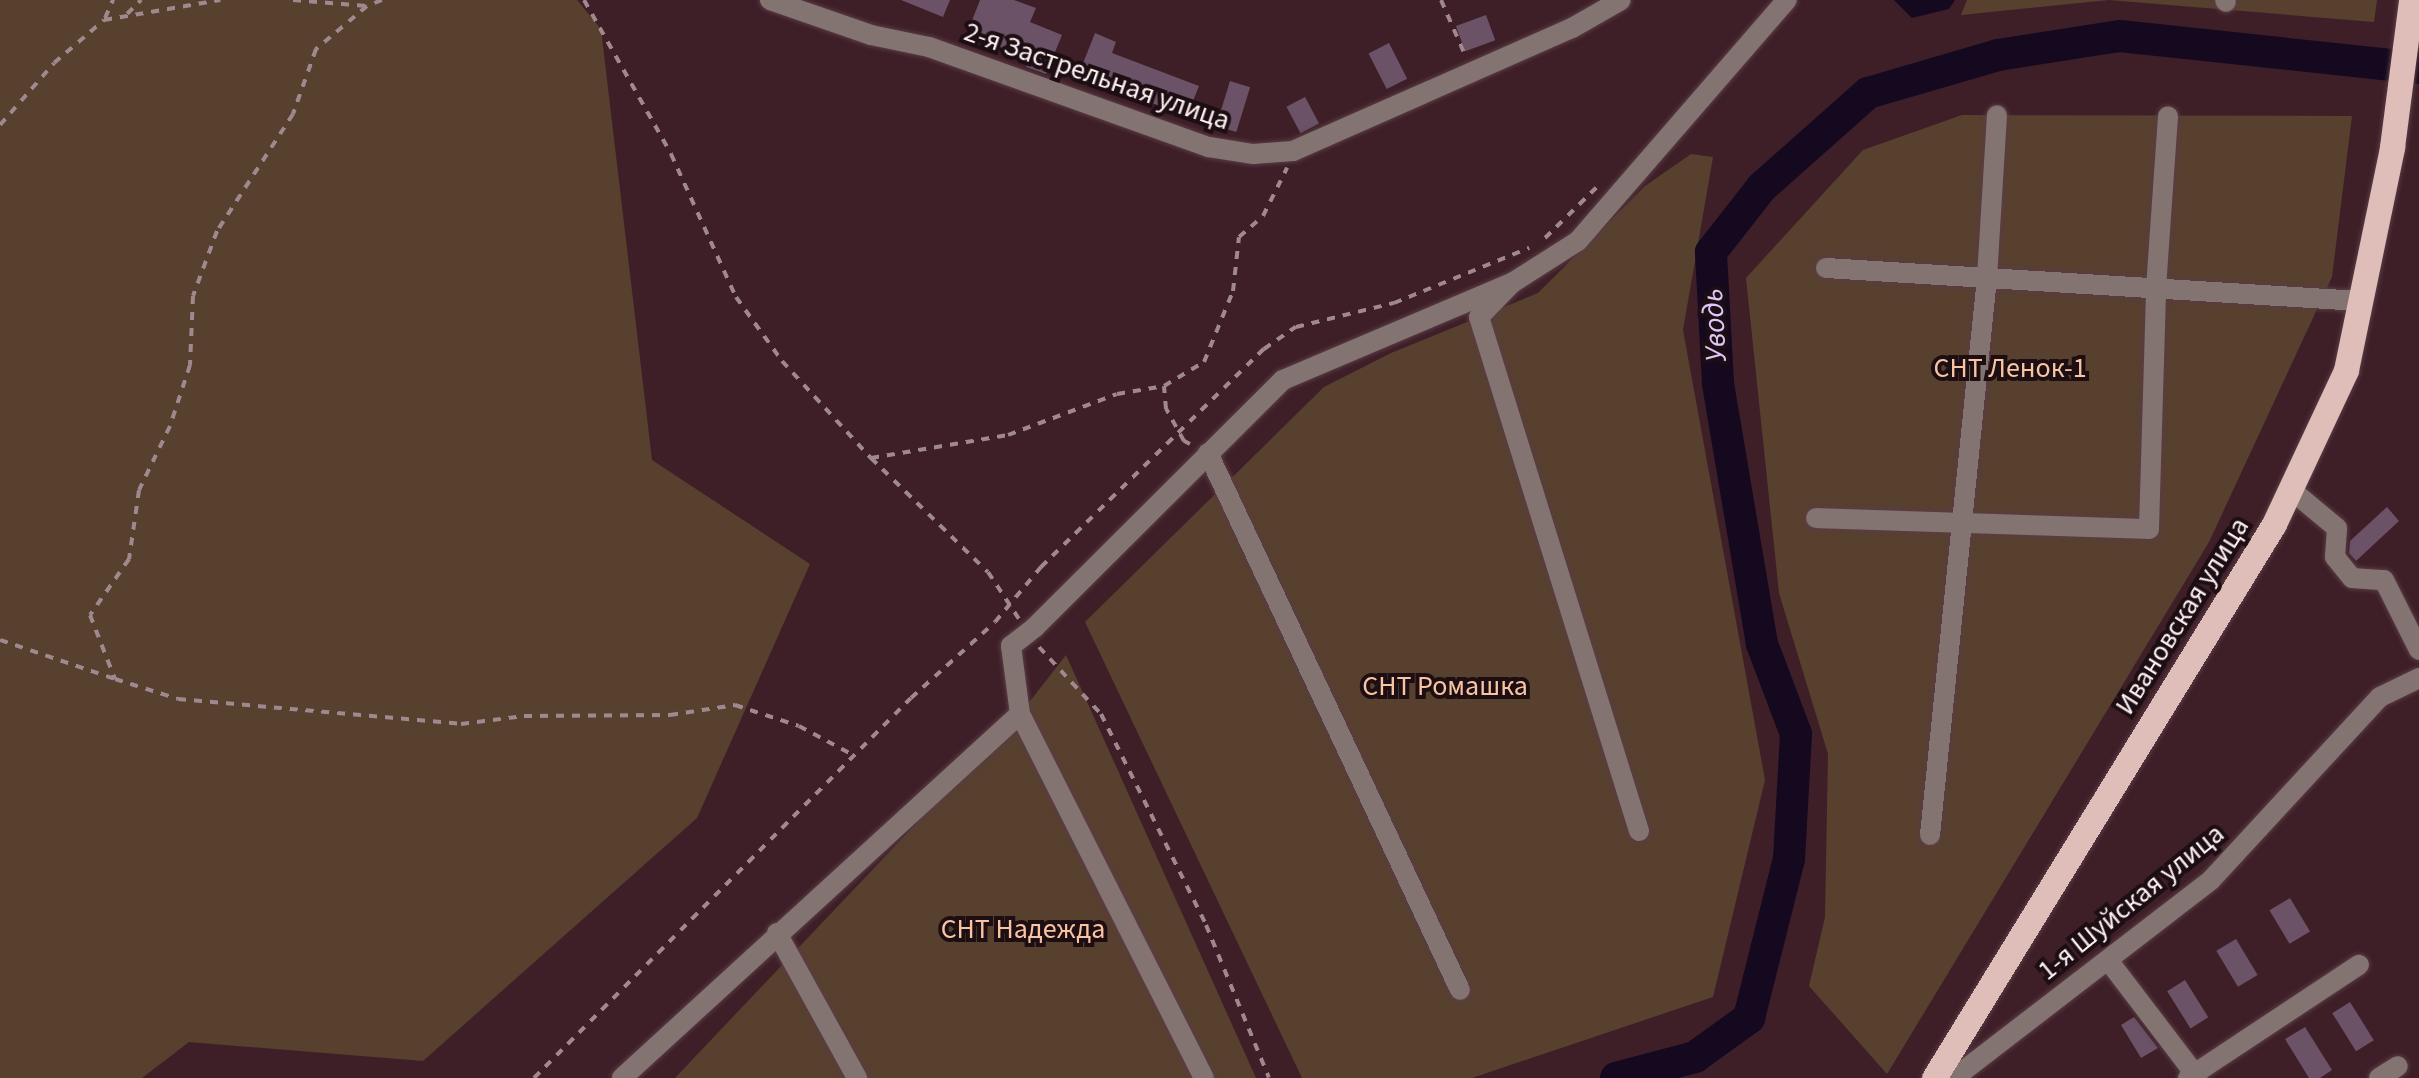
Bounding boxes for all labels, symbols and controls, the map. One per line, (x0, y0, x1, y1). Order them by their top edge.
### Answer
street label: 2-я Застрельная улица (960, 15, 1234, 137)
water label: Уводь (1695, 287, 1735, 363)
park label: СНТ Ленок-1 (1933, 351, 2087, 385)
street label: Ивановская улица (2108, 511, 2256, 721)
park label: СНТ Ромашка (1362, 669, 1528, 703)
street label: 1-я Шуйская улица (2031, 817, 2231, 987)
park label: СНТ Надежда (941, 912, 1105, 946)

